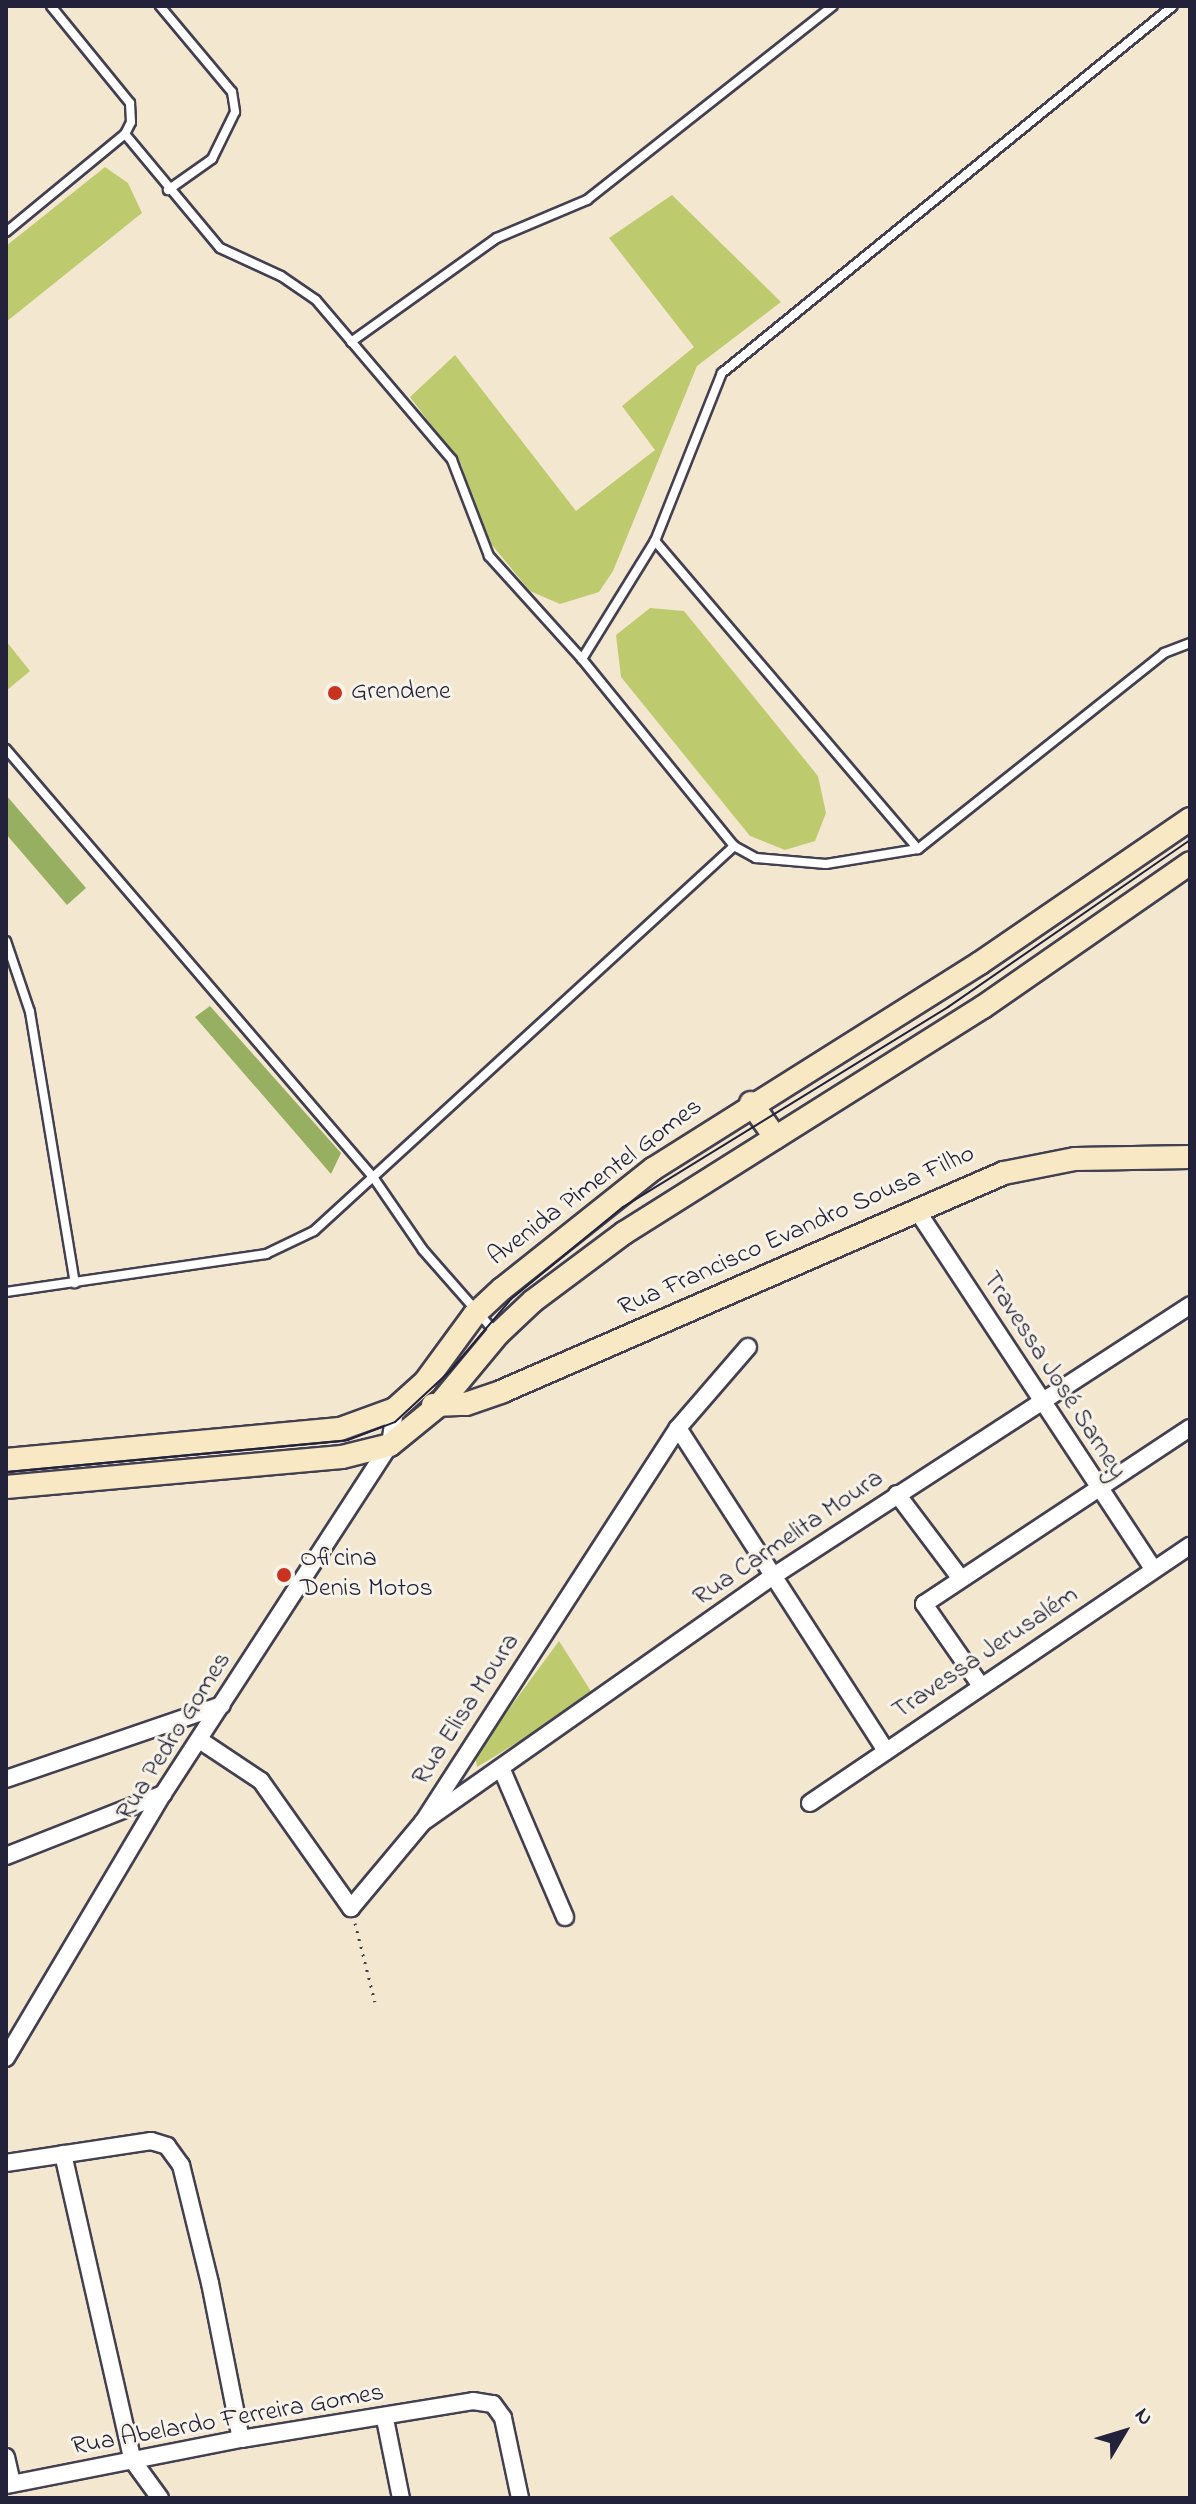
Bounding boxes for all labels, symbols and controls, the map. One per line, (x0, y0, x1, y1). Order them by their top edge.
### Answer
place label: Grendene (351, 677, 451, 709)
marker: Grendene (326, 684, 344, 702)
street label: Avenida Pimentel Gomes (483, 1092, 709, 1274)
street label: Rua Francisco Evandro Sousa Filho (614, 1139, 980, 1325)
street label: Travessa José Sarney (974, 1266, 1132, 1486)
street label: Rua Carmelita Moura (688, 1464, 890, 1614)
place label: Oficina Denis Motos (300, 1544, 433, 1606)
marker: Oficina Denis Motos (275, 1566, 293, 1584)
street label: Travessa Jerusalém (887, 1580, 1085, 1728)
street label: Rua Elisa Moura (406, 1628, 528, 1792)
street label: Rua Pedro Gomes (111, 1647, 239, 1827)
street label: Rua Abelardo Ferreira Gomes (69, 2378, 387, 2464)
north arrow (1084, 2392, 1164, 2472)
text: N (1126, 2402, 1160, 2433)

